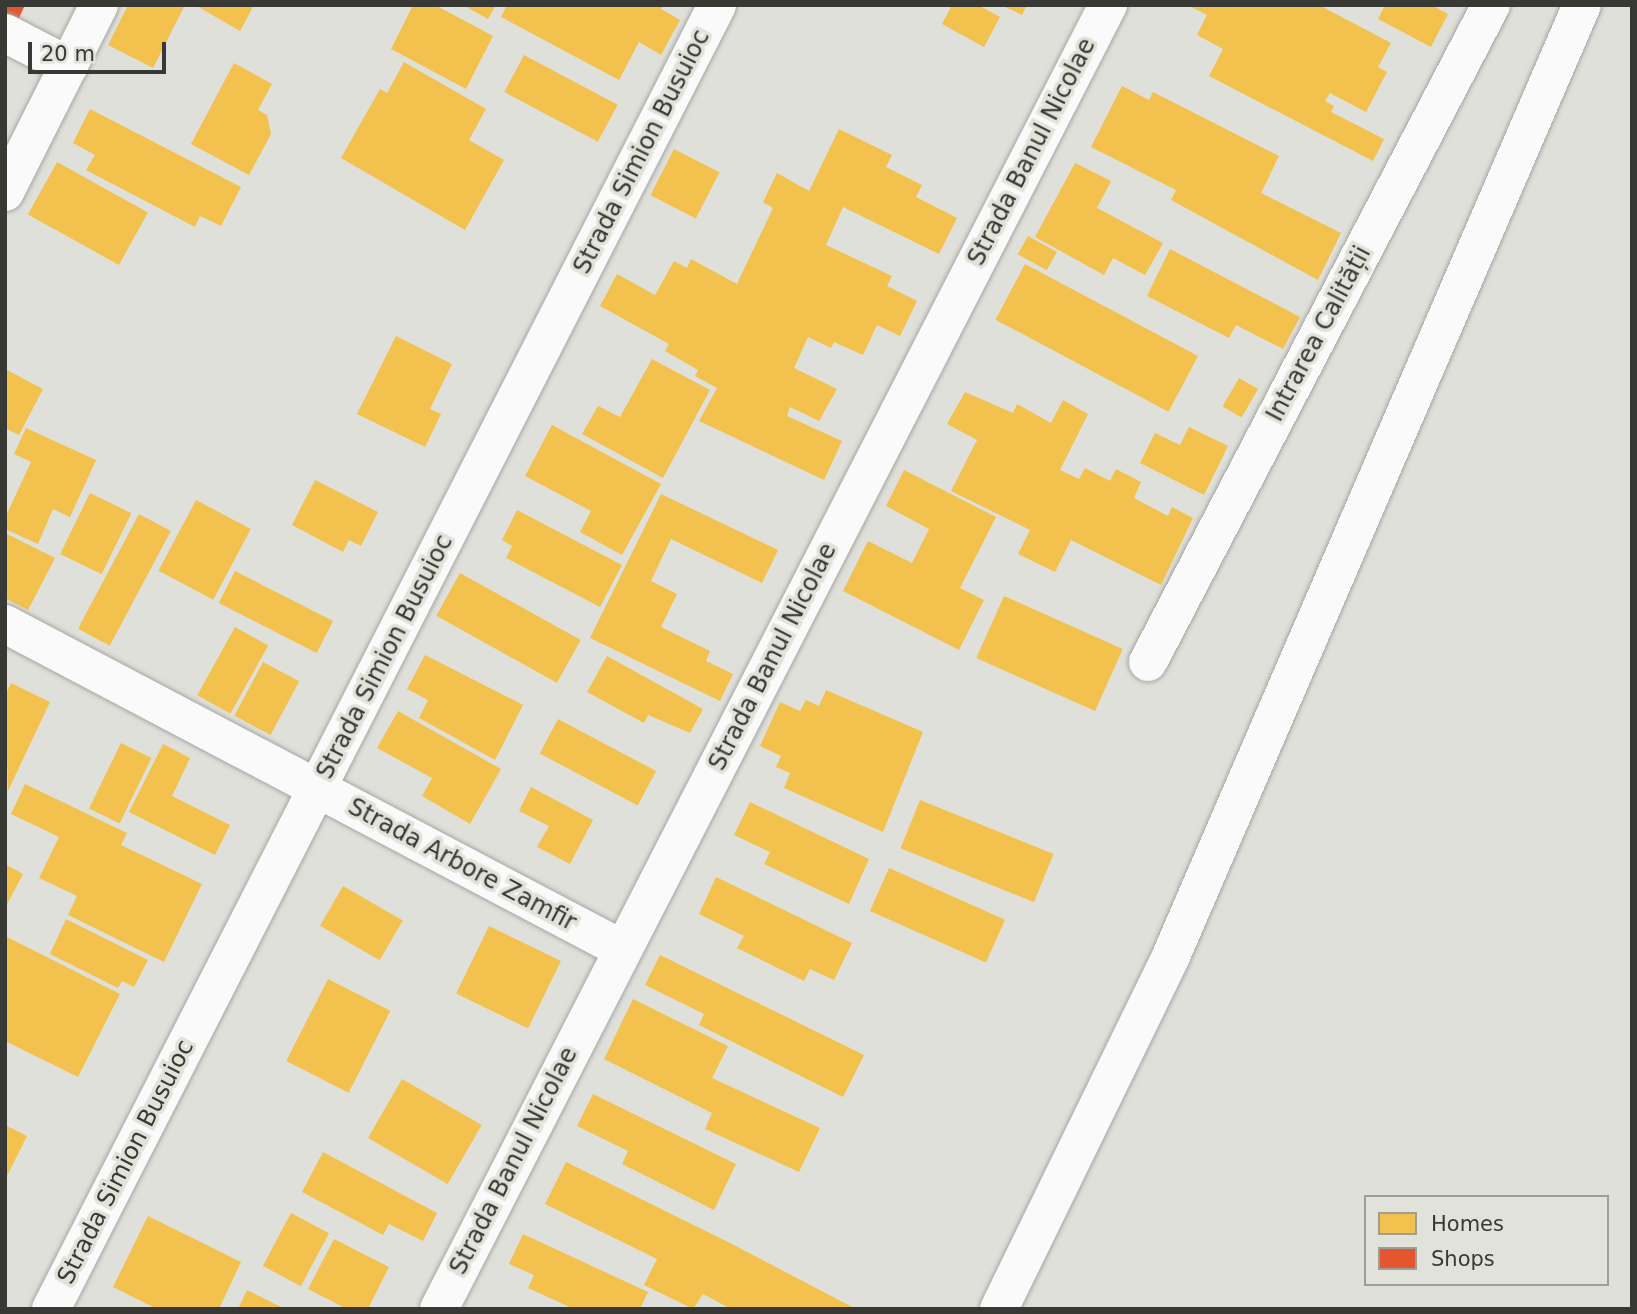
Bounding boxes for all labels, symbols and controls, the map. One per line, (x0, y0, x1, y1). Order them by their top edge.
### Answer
street label: Strada Simion Busuioc (568, 25, 716, 279)
scale bar (32, 28, 170, 72)
street label: Strada Banul Nicolae (962, 33, 1102, 271)
text: 20 m (41, 42, 95, 66)
street label: Intrarea Calității (1261, 241, 1377, 427)
street label: Strada Simion Busuioc (311, 530, 459, 784)
street label: Strada Banul Nicolae (703, 538, 843, 776)
street label: Strada Arbore Zamfir (343, 793, 581, 937)
street label: Strada Simion Busuioc (52, 1035, 200, 1289)
street label: Strada Banul Nicolae (444, 1042, 584, 1280)
legend (1364, 1195, 1609, 1286)
text: Homes (1431, 1212, 1504, 1236)
text: Shops (1431, 1247, 1495, 1271)

